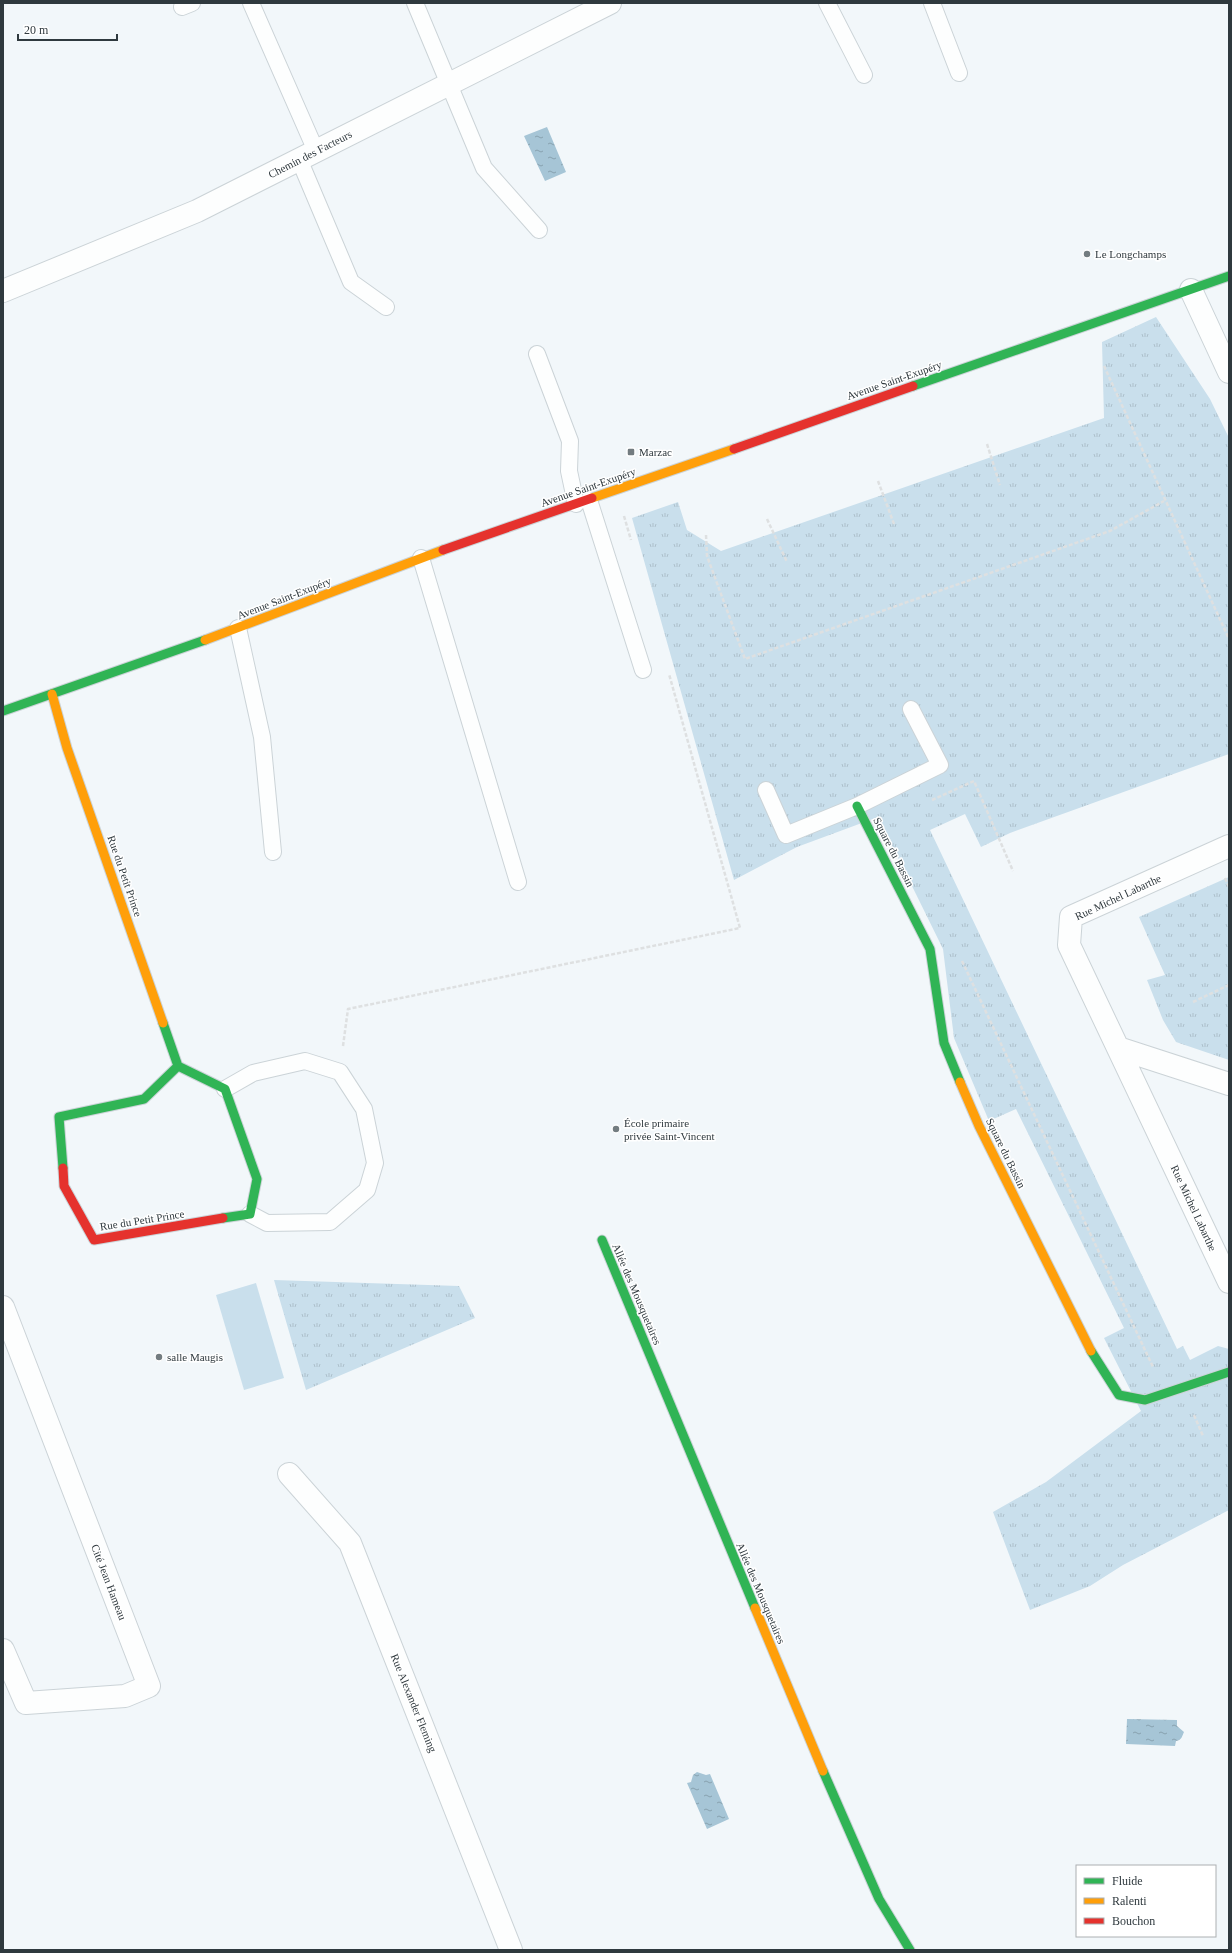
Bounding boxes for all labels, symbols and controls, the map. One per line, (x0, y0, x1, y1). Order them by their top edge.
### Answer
scale bar (18, 16, 117, 42)
text: 20 m (24, 23, 49, 37)
street label: Chemin des Facteurs (266, 128, 354, 180)
place label: Le Longchamps (1095, 248, 1166, 260)
marker: Le Longchamps (1082, 249, 1092, 259)
street label: Avenue Saint-Exupéry (845, 358, 944, 402)
place label: Marzac (639, 446, 672, 458)
marker: Marzac (626, 447, 636, 457)
street label: Avenue Saint-Exupéry (539, 465, 638, 509)
street label: Avenue Saint-Exupéry (235, 574, 333, 621)
street label: Square du Bassin (871, 815, 917, 889)
street label: Rue du Petit Prince (105, 834, 145, 918)
street label: Rue Michel Labarthe (1073, 872, 1163, 922)
street label: Square du Bassin (984, 1116, 1028, 1190)
place label: École primaire privée Saint-Vincent (624, 1117, 715, 1142)
marker: École primaire privée Saint-Vincent (611, 1124, 621, 1134)
street label: Rue Michel Labarthe (1169, 1163, 1219, 1253)
street label: Rue du Petit Prince (99, 1207, 185, 1233)
street label: Allée des Mousquetaires (610, 1242, 664, 1346)
place label: salle Maugis (167, 1351, 223, 1363)
marker: salle Maugis (154, 1352, 164, 1362)
street label: Allée des Mousquetaires (734, 1541, 788, 1645)
street label: Cité Jean Hameau (89, 1542, 129, 1622)
street label: Rue Alexander Fleming (389, 1652, 439, 1754)
legend (1076, 1865, 1216, 1937)
text: Fluide (1112, 1874, 1143, 1888)
text: Ralenti (1112, 1894, 1147, 1908)
text: Bouchon (1112, 1914, 1155, 1928)

